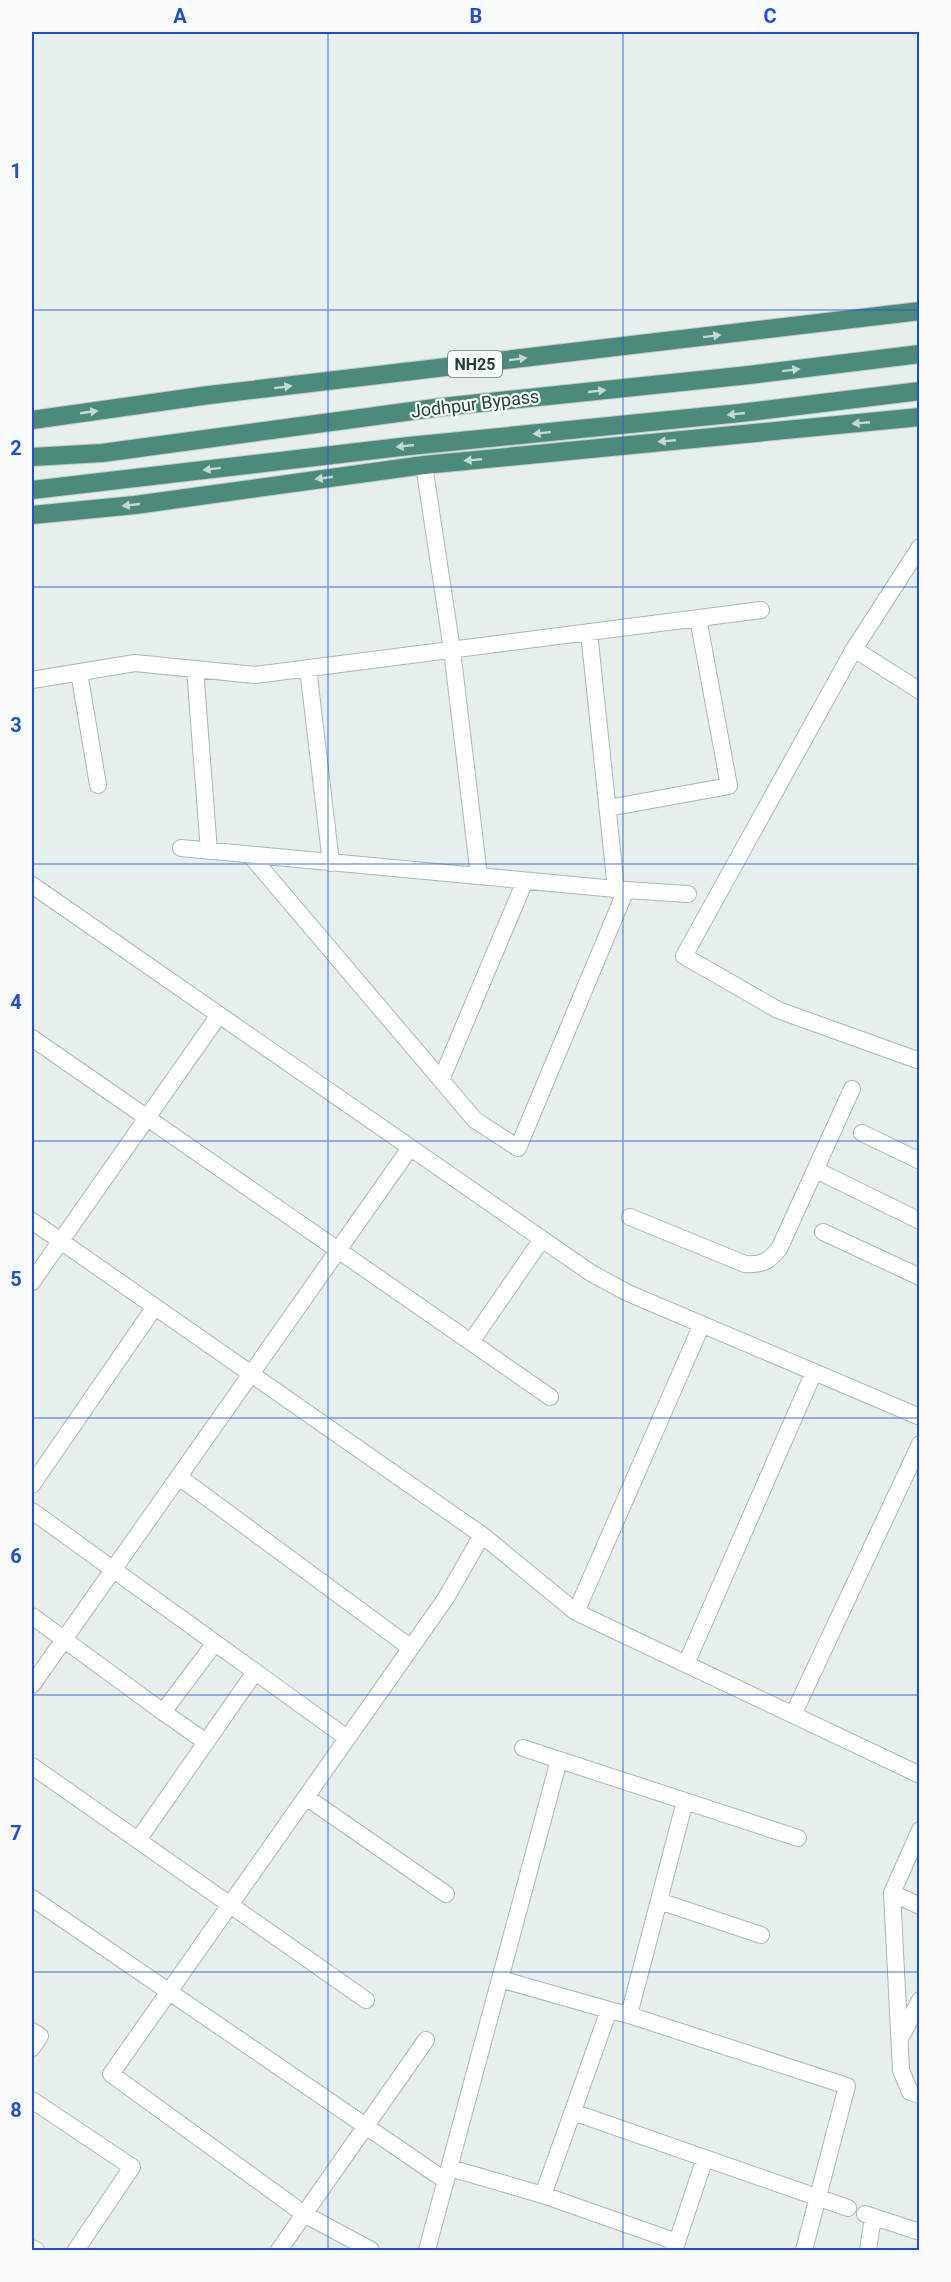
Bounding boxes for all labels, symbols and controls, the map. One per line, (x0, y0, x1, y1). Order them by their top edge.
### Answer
text: A (173, 4, 187, 28)
text: B (470, 4, 482, 28)
text: C (763, 4, 777, 28)
text: 1 (10, 159, 22, 183)
one-way arrow (702, 331, 721, 341)
road number: NH25 (448, 351, 502, 377)
one-way arrow (509, 354, 528, 363)
one-way arrow (781, 365, 800, 375)
one-way arrow (273, 382, 292, 391)
street label: Jodhpur Bypass (410, 385, 540, 422)
one-way arrow (587, 386, 606, 396)
one-way arrow (80, 407, 99, 417)
one-way arrow (727, 409, 746, 418)
one-way arrow (852, 418, 871, 428)
one-way arrow (533, 428, 552, 438)
text: 2 (10, 436, 22, 460)
one-way arrow (658, 436, 677, 446)
one-way arrow (396, 441, 415, 451)
one-way arrow (463, 455, 482, 465)
one-way arrow (202, 464, 221, 473)
one-way arrow (314, 474, 333, 483)
one-way arrow (121, 500, 140, 510)
text: 3 (10, 713, 22, 737)
text: 4 (10, 990, 22, 1014)
text: 5 (10, 1267, 22, 1291)
text: 6 (10, 1544, 22, 1568)
text: 7 (10, 1821, 22, 1845)
text: 8 (10, 2098, 22, 2122)

